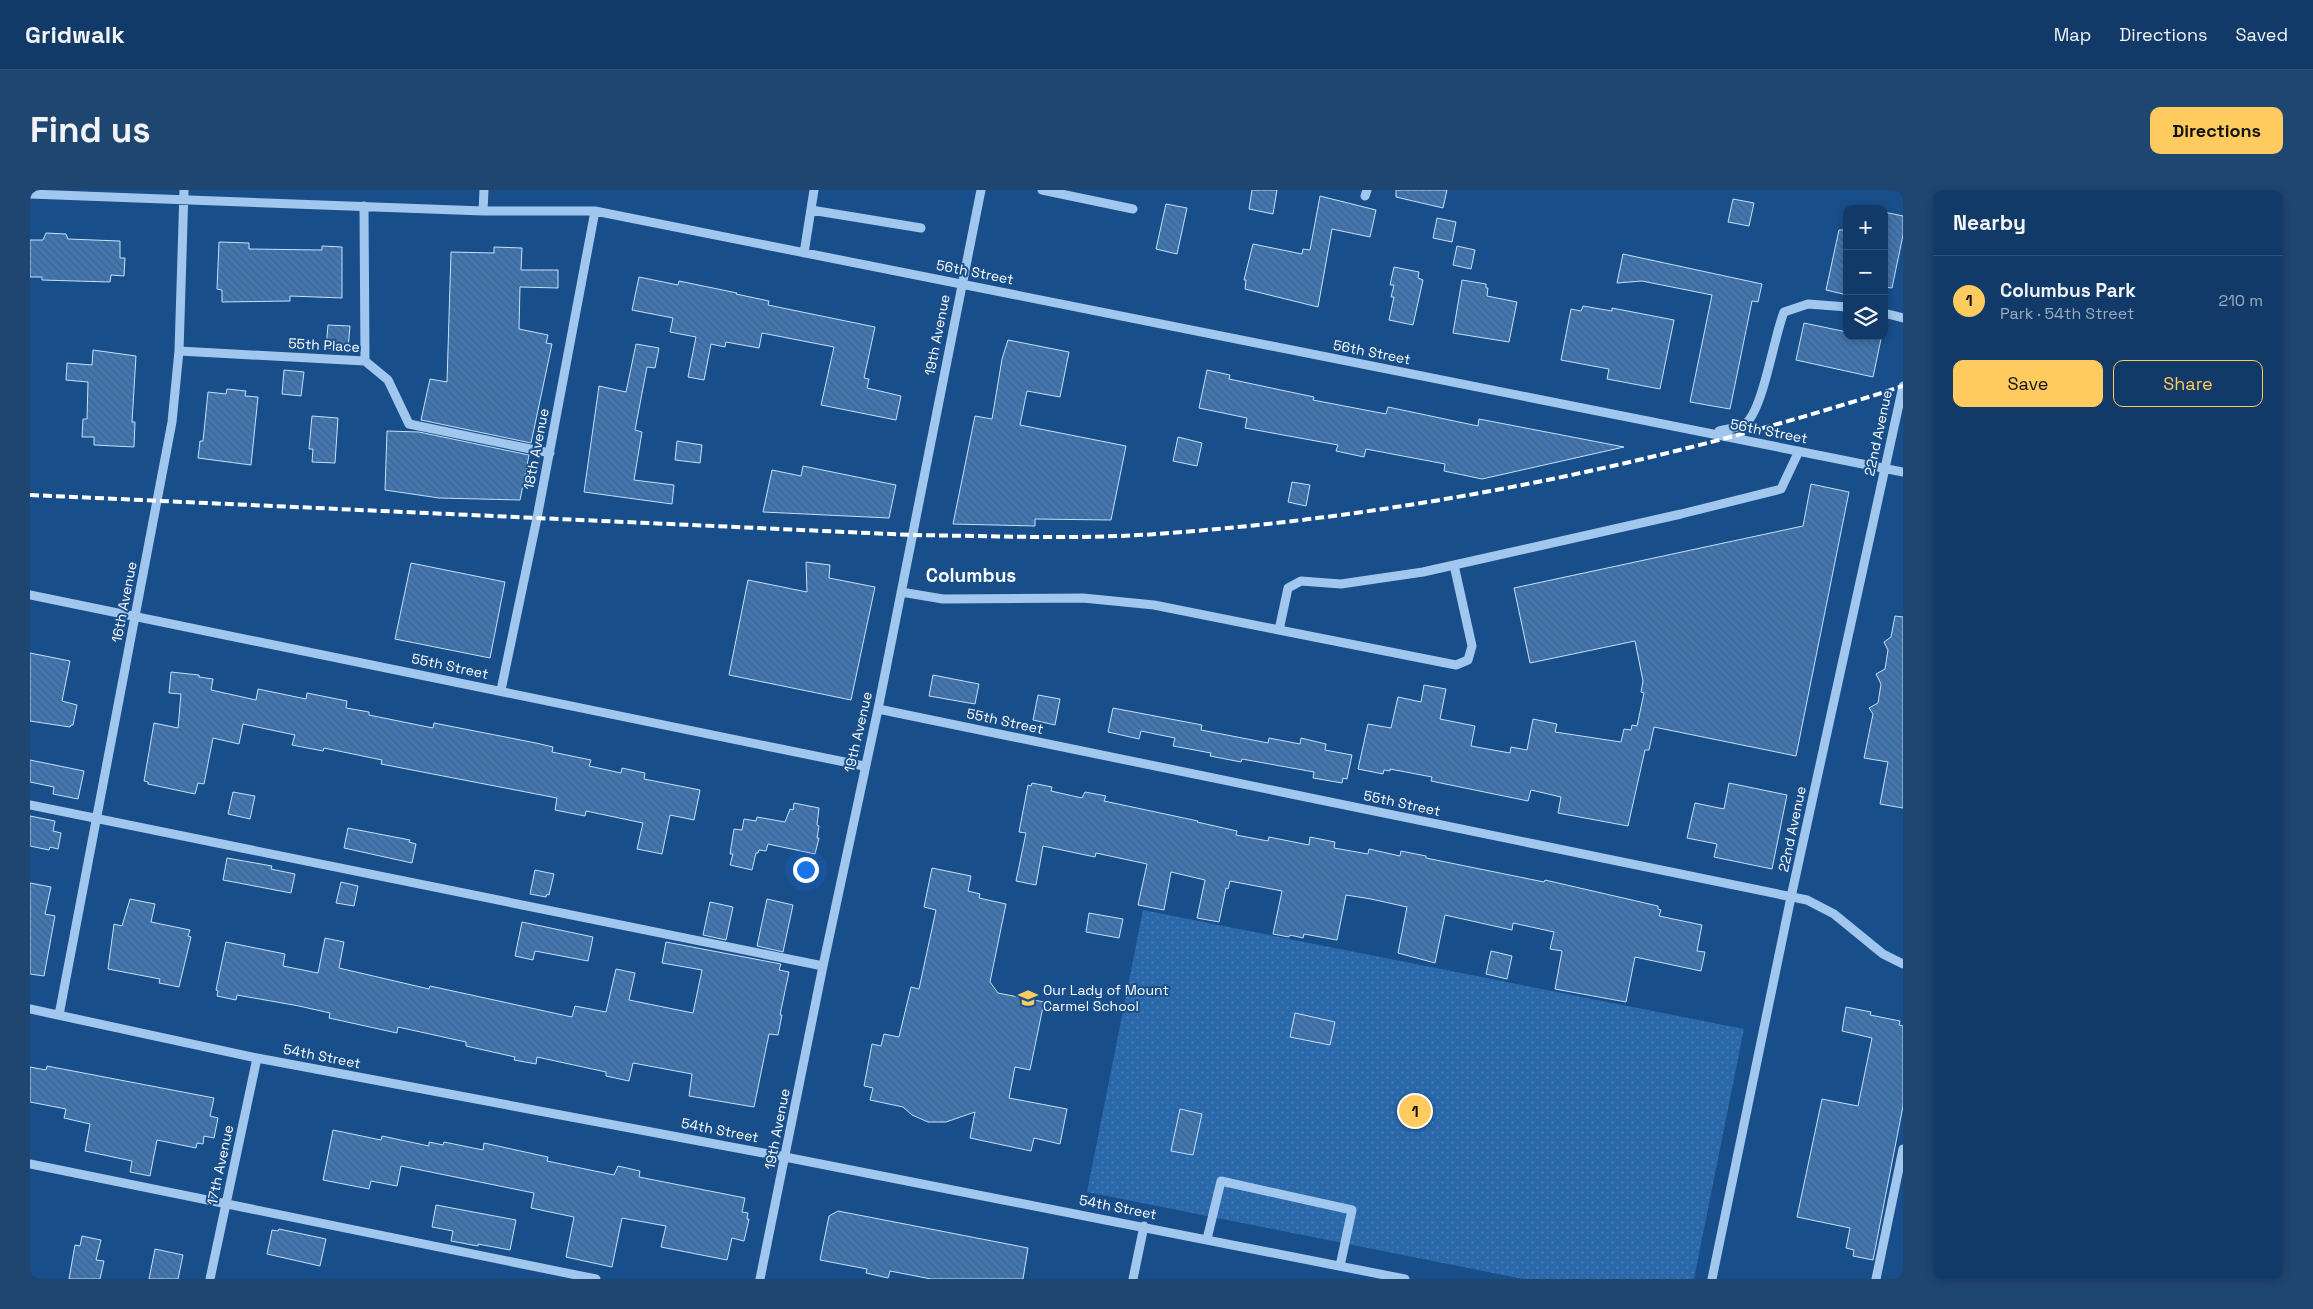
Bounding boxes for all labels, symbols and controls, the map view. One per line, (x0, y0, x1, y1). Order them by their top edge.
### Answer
text: Gridwalk (25, 19, 125, 50)
text: Map (2054, 23, 2091, 46)
text: Directions (2119, 23, 2208, 46)
text: Saved (2236, 23, 2288, 46)
button: Directions (2150, 107, 2283, 154)
text: Find us (30, 108, 151, 152)
map controls (1843, 205, 1888, 340)
button: + (1843, 205, 1888, 250)
text: Nearby (1953, 209, 2026, 236)
button: − (1843, 250, 1888, 295)
street label: 56th Street (935, 256, 1015, 288)
text: Columbus Park (2000, 278, 2136, 303)
text: 1 (1965, 290, 1973, 311)
text: 210 m (2219, 290, 2263, 311)
street label: 19th Avenue (920, 293, 954, 377)
button: layers (1843, 295, 1888, 340)
text: Park · 54th Street (2000, 303, 2134, 324)
street label: 55th Place (288, 334, 360, 356)
street label: 56th Street (1332, 336, 1412, 368)
button: Save (1953, 360, 2103, 407)
button: Share (2113, 360, 2263, 407)
street label: 22nd Avenue (1860, 388, 1896, 478)
street label: 18th Avenue (519, 407, 553, 491)
street label: 56th Street (1729, 415, 1809, 447)
street label: 16th Avenue (107, 560, 141, 644)
district label: Columbus (926, 563, 1016, 588)
street label: 55th Street (410, 649, 490, 683)
street label: 19th Avenue (840, 690, 876, 774)
street label: 55th Street (965, 704, 1045, 738)
street label: 22nd Avenue (1774, 784, 1810, 874)
street label: 55th Street (1362, 786, 1442, 820)
your location (793, 857, 819, 883)
place label: Our Lady of Mount Carmel School (1043, 981, 1169, 1015)
school or university icon: Our Lady of Mount Carmel School (1017, 987, 1039, 1009)
street label: 54th Street (282, 1040, 362, 1072)
street label: 19th Avenue (760, 1087, 794, 1171)
pin: 1 (1399, 1092, 1431, 1130)
street label: 54th Street (680, 1114, 760, 1146)
street label: 17th Avenue (203, 1123, 237, 1207)
street label: 54th Street (1078, 1191, 1158, 1223)

